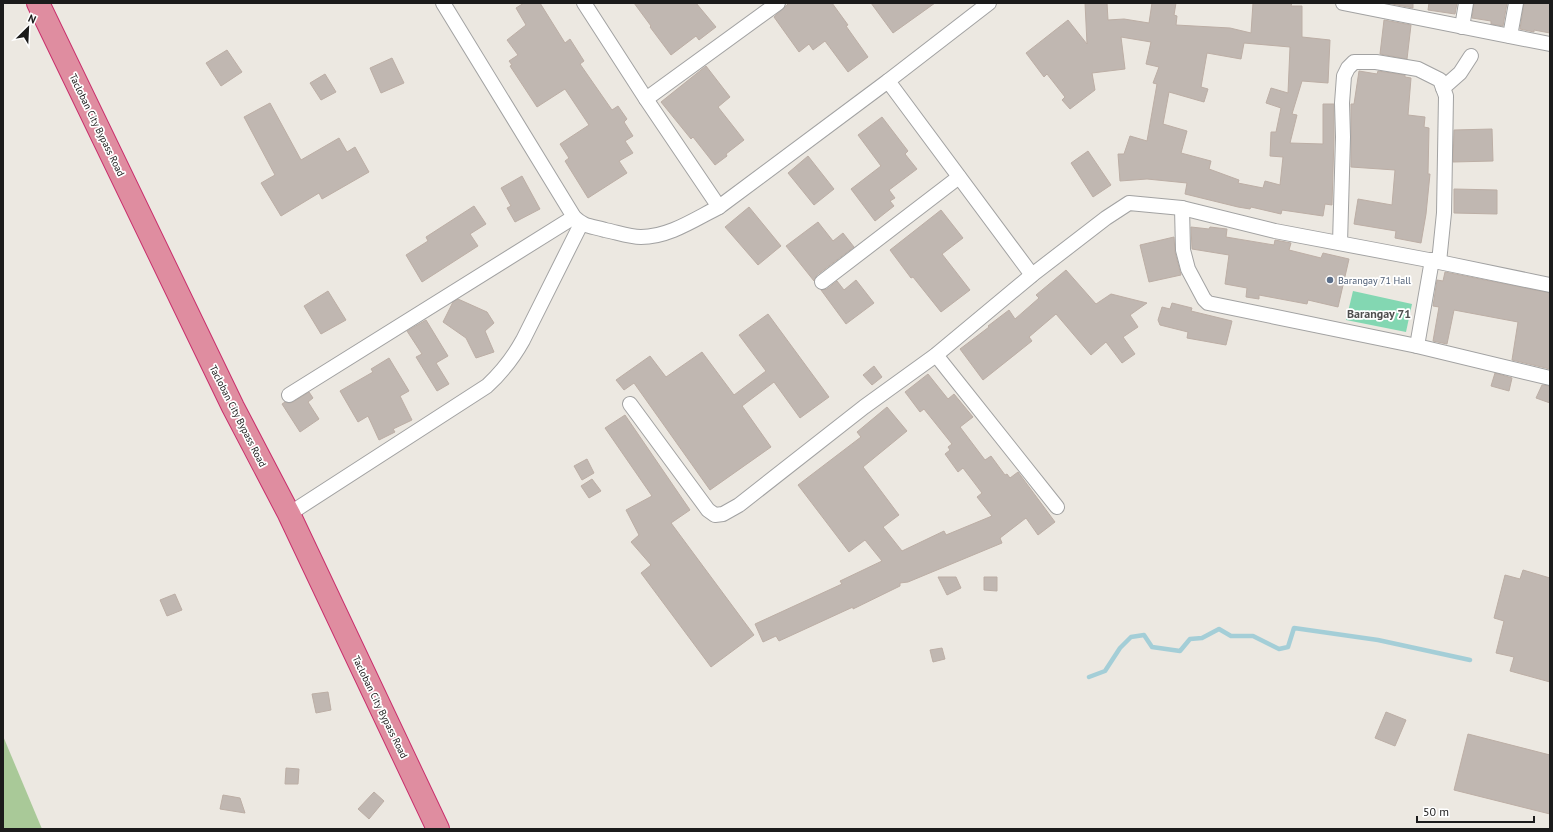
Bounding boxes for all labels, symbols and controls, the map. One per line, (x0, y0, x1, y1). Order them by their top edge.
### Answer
north arrow (8, 8, 48, 48)
text: N (26, 11, 38, 27)
street label: Tacloban City Bypass Road (66, 72, 128, 178)
place label: Barangay 71 Hall (1338, 274, 1411, 287)
marker: Barangay 71 Hall (1325, 275, 1335, 285)
district label: Barangay 71 (1347, 306, 1411, 321)
street label: Tacloban City Bypass Road (207, 363, 269, 469)
street label: Tacloban City Bypass Road (349, 654, 411, 760)
scale bar (1417, 798, 1534, 824)
text: 50 m (1423, 804, 1449, 819)

